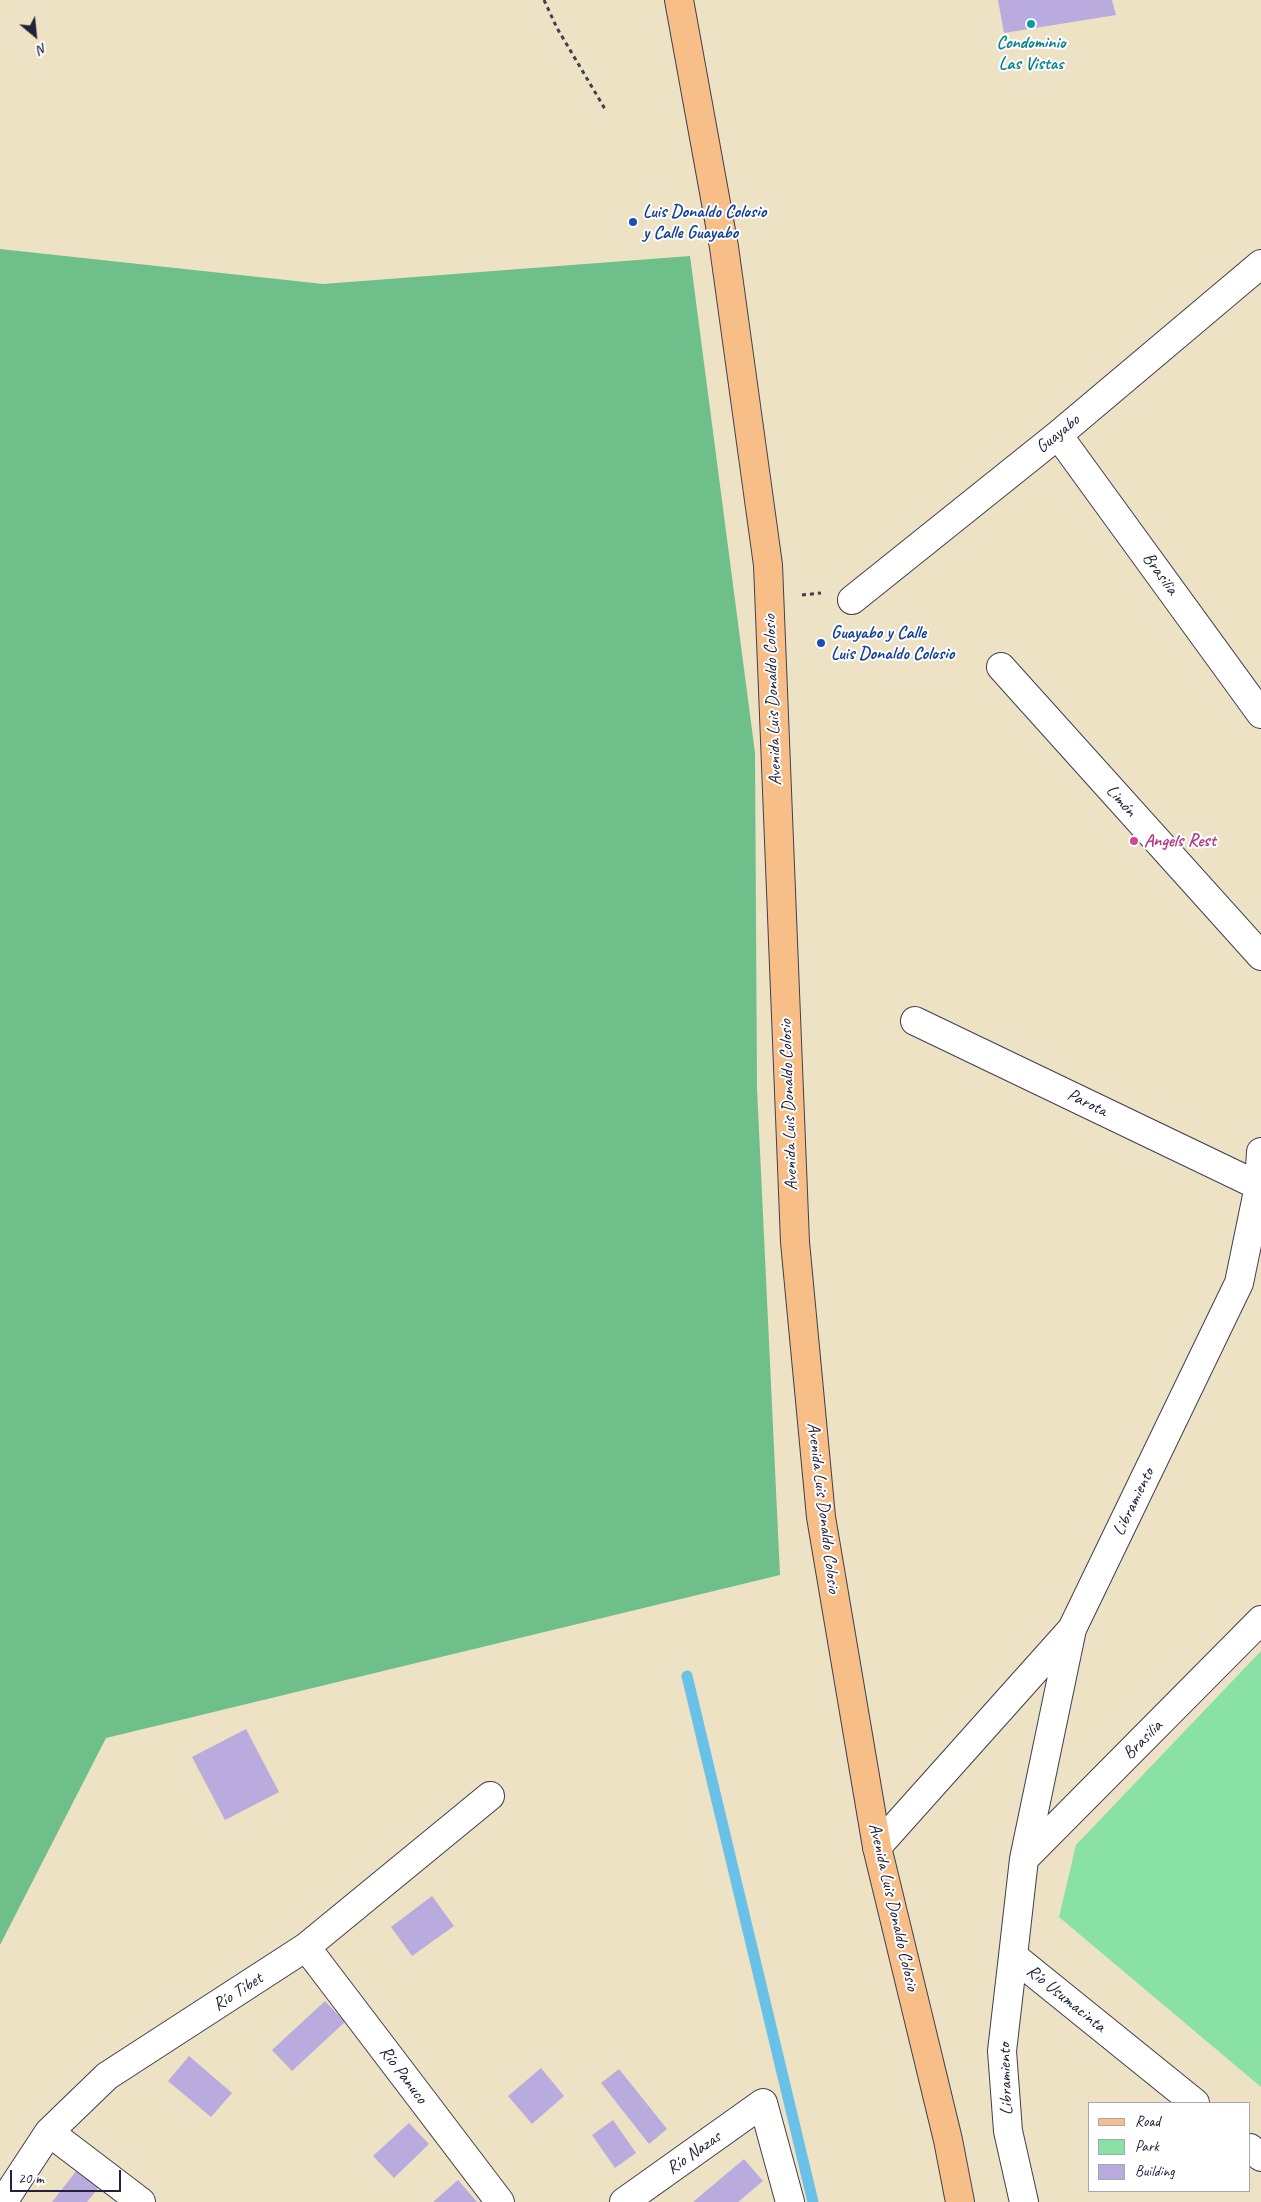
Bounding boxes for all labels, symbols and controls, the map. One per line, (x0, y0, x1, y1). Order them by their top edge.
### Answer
north arrow (10, 10, 60, 60)
marker: Condominio Las Vistas (1025, 18, 1037, 30)
place label: Condominio Las Vistas (996, 32, 1066, 74)
text: N (34, 39, 50, 58)
place label: Luis Donaldo Colosio y Calle Guayabo (643, 201, 766, 243)
marker: Luis Donaldo Colosio y Calle Guayabo (627, 216, 639, 228)
street label: Guayabo (1032, 410, 1084, 458)
street label: Brasilia (1137, 548, 1183, 600)
street label: Avenida Luis Donaldo Colosio (759, 614, 787, 786)
place label: Guayabo y Calle Luis Donaldo Colosio (831, 622, 954, 664)
marker: Guayabo y Calle Luis Donaldo Colosio (815, 637, 827, 649)
street label: Limón (1101, 780, 1141, 822)
place label: Angels Rest (1144, 830, 1216, 852)
marker: Angels Rest (1128, 835, 1140, 847)
street label: Avenida Luis Donaldo Colosio (775, 1019, 803, 1191)
street label: Parota (1064, 1084, 1110, 1122)
street label: Avenida Luis Donaldo Colosio (802, 1421, 844, 1595)
street label: Libramiento (1108, 1465, 1160, 1539)
street label: Brasilia (1119, 1716, 1167, 1764)
street label: Avenida Luis Donaldo Colosio (863, 1821, 923, 1993)
street label: Río Usumacinta (1022, 1961, 1110, 2037)
street label: Río Tibet (209, 1968, 267, 2016)
street label: Río Panuco (374, 2042, 432, 2108)
street label: Libramiento (994, 2042, 1018, 2116)
legend (1088, 2102, 1251, 2192)
text: Road (1135, 2112, 1160, 2131)
street label: Río Nazas (663, 2127, 725, 2179)
text: Park (1135, 2137, 1159, 2156)
scale bar (12, 2160, 124, 2192)
text: Building (1135, 2162, 1174, 2181)
text: 20 m (18, 2169, 44, 2188)

